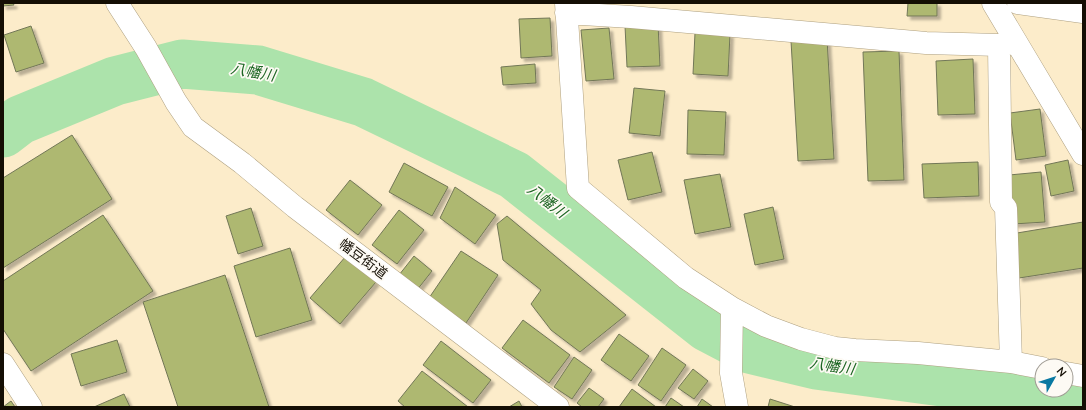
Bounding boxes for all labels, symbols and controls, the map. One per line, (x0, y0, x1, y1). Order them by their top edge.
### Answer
water label: 八幡川 (229, 58, 279, 86)
water label: 八幡川 (523, 179, 572, 224)
street label: 幡豆街道 (335, 235, 391, 283)
water label: 八幡川 (808, 353, 858, 380)
north arrow (1034, 358, 1074, 398)
text: N (1053, 364, 1070, 380)

